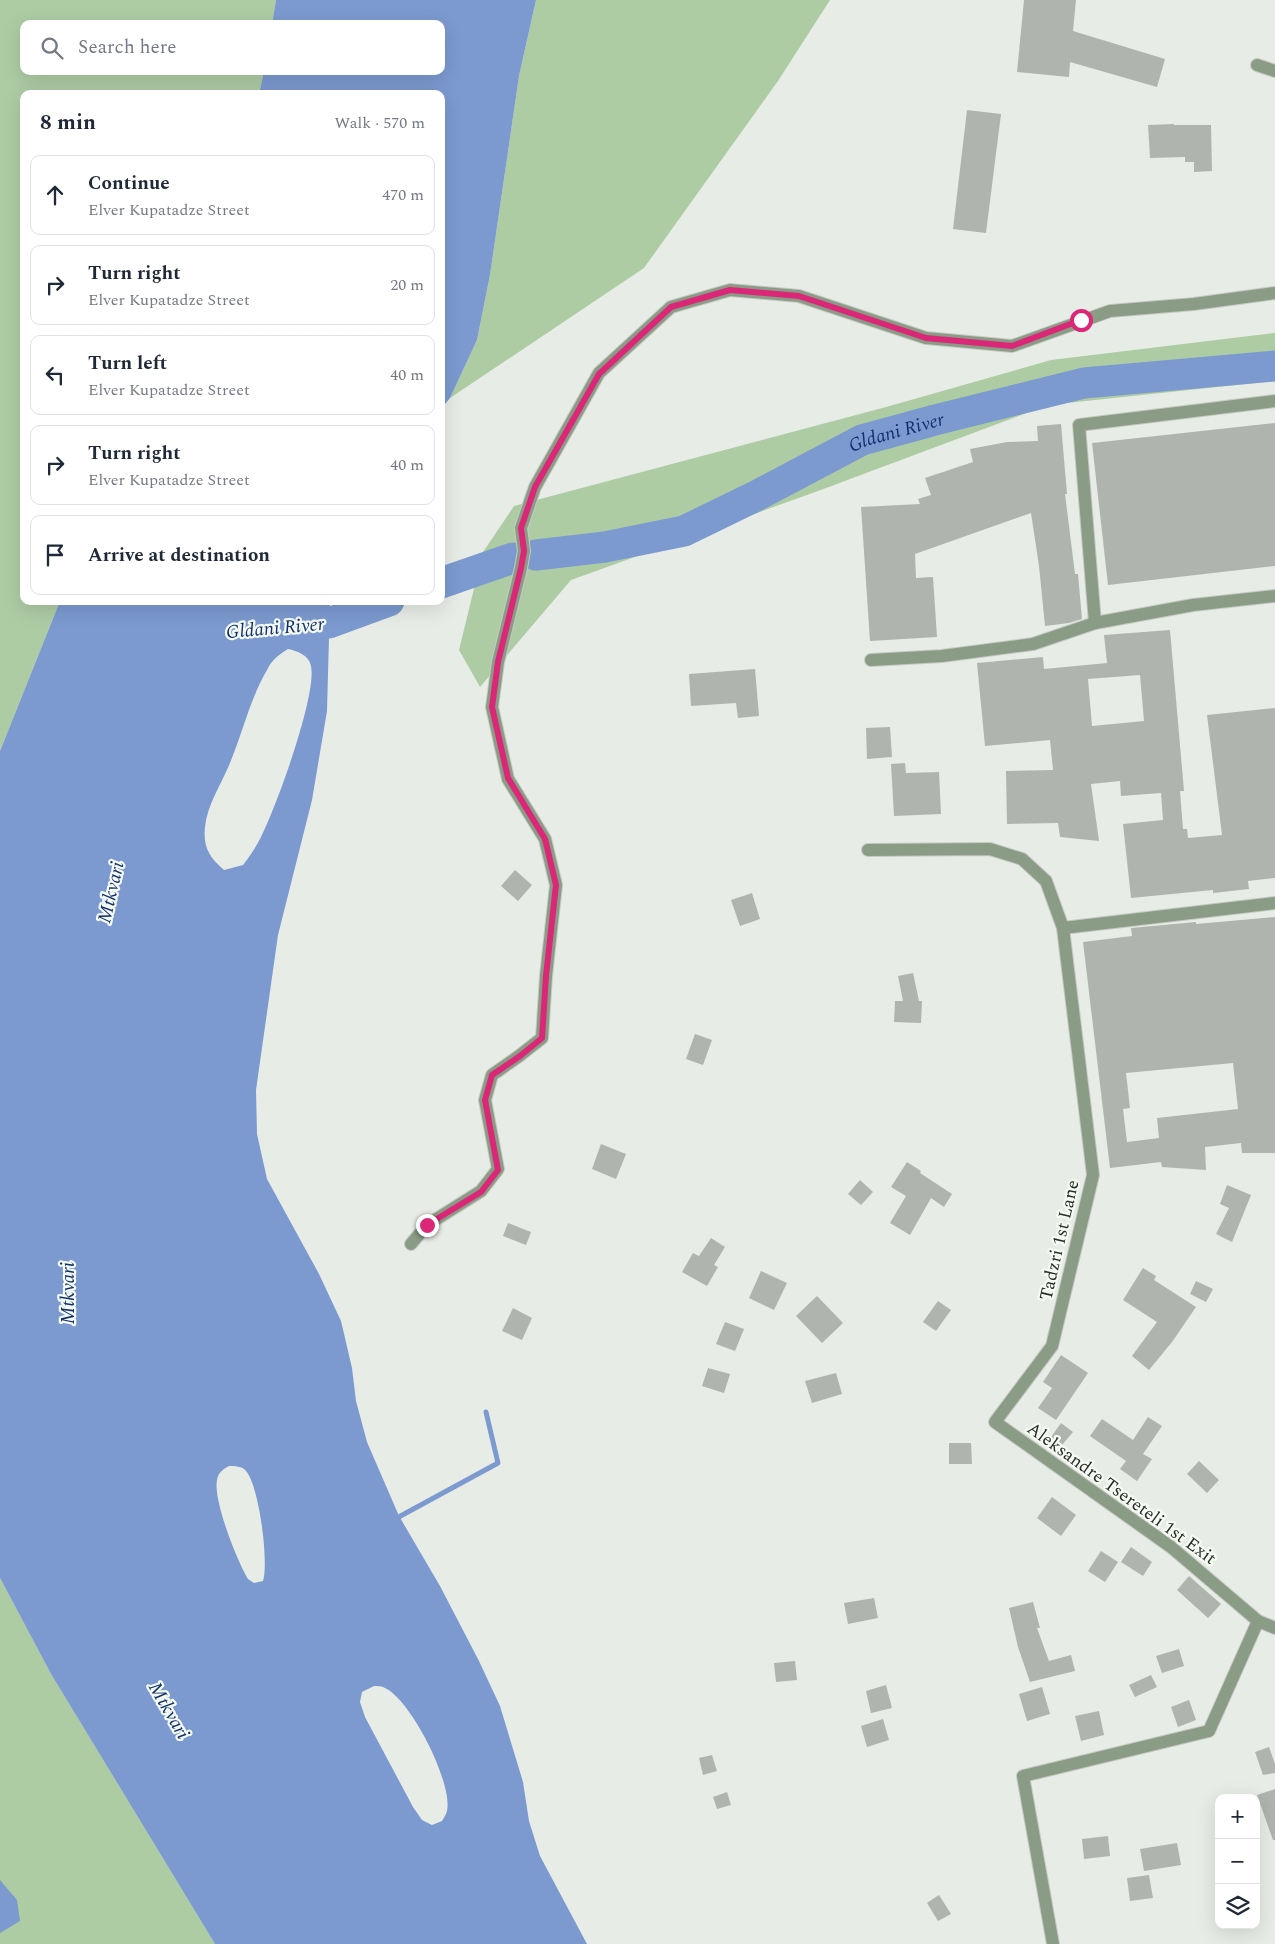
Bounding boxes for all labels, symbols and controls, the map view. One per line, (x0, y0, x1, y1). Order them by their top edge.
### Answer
search box (20, 20, 445, 75)
text: Search here (78, 33, 177, 62)
icon: search (38, 34, 66, 62)
text: 8 min (40, 107, 96, 139)
text: Walk · 570 m (334, 111, 425, 135)
text: Continue (88, 169, 170, 198)
icon: ahead (41, 181, 69, 209)
text: 470 m (382, 183, 424, 207)
text: Elver Kupatadze Street (88, 198, 250, 222)
text: Turn right (88, 259, 181, 288)
icon: right (41, 271, 69, 299)
text: 20 m (390, 273, 424, 297)
text: Elver Kupatadze Street (88, 288, 250, 312)
route start (1070, 309, 1093, 332)
text: Turn left (88, 349, 167, 378)
icon: left (41, 361, 69, 389)
text: 40 m (390, 363, 424, 387)
text: Elver Kupatadze Street (88, 378, 250, 402)
water label: Gldani River (843, 405, 948, 461)
text: Turn right (88, 439, 181, 468)
icon: right (41, 451, 69, 479)
text: 40 m (390, 453, 424, 477)
text: Elver Kupatadze Street (88, 468, 250, 492)
icon: arrive (41, 541, 69, 569)
text: Arrive at destination (88, 541, 270, 570)
water label: Gldani River (225, 610, 326, 647)
water label: Mtkvari (90, 859, 133, 926)
street label: Tadzri 1st Lane (1032, 1177, 1086, 1303)
route end (416, 1214, 439, 1237)
water label: Mtkvari (54, 1262, 83, 1324)
street label: Aleksandre Tsereteli 1st Exit (1021, 1415, 1222, 1572)
water label: Mtkvari (141, 1677, 197, 1745)
map controls (1215, 1794, 1260, 1929)
button: + (1215, 1794, 1260, 1839)
button: − (1215, 1839, 1260, 1884)
button: layers (1215, 1884, 1260, 1929)

